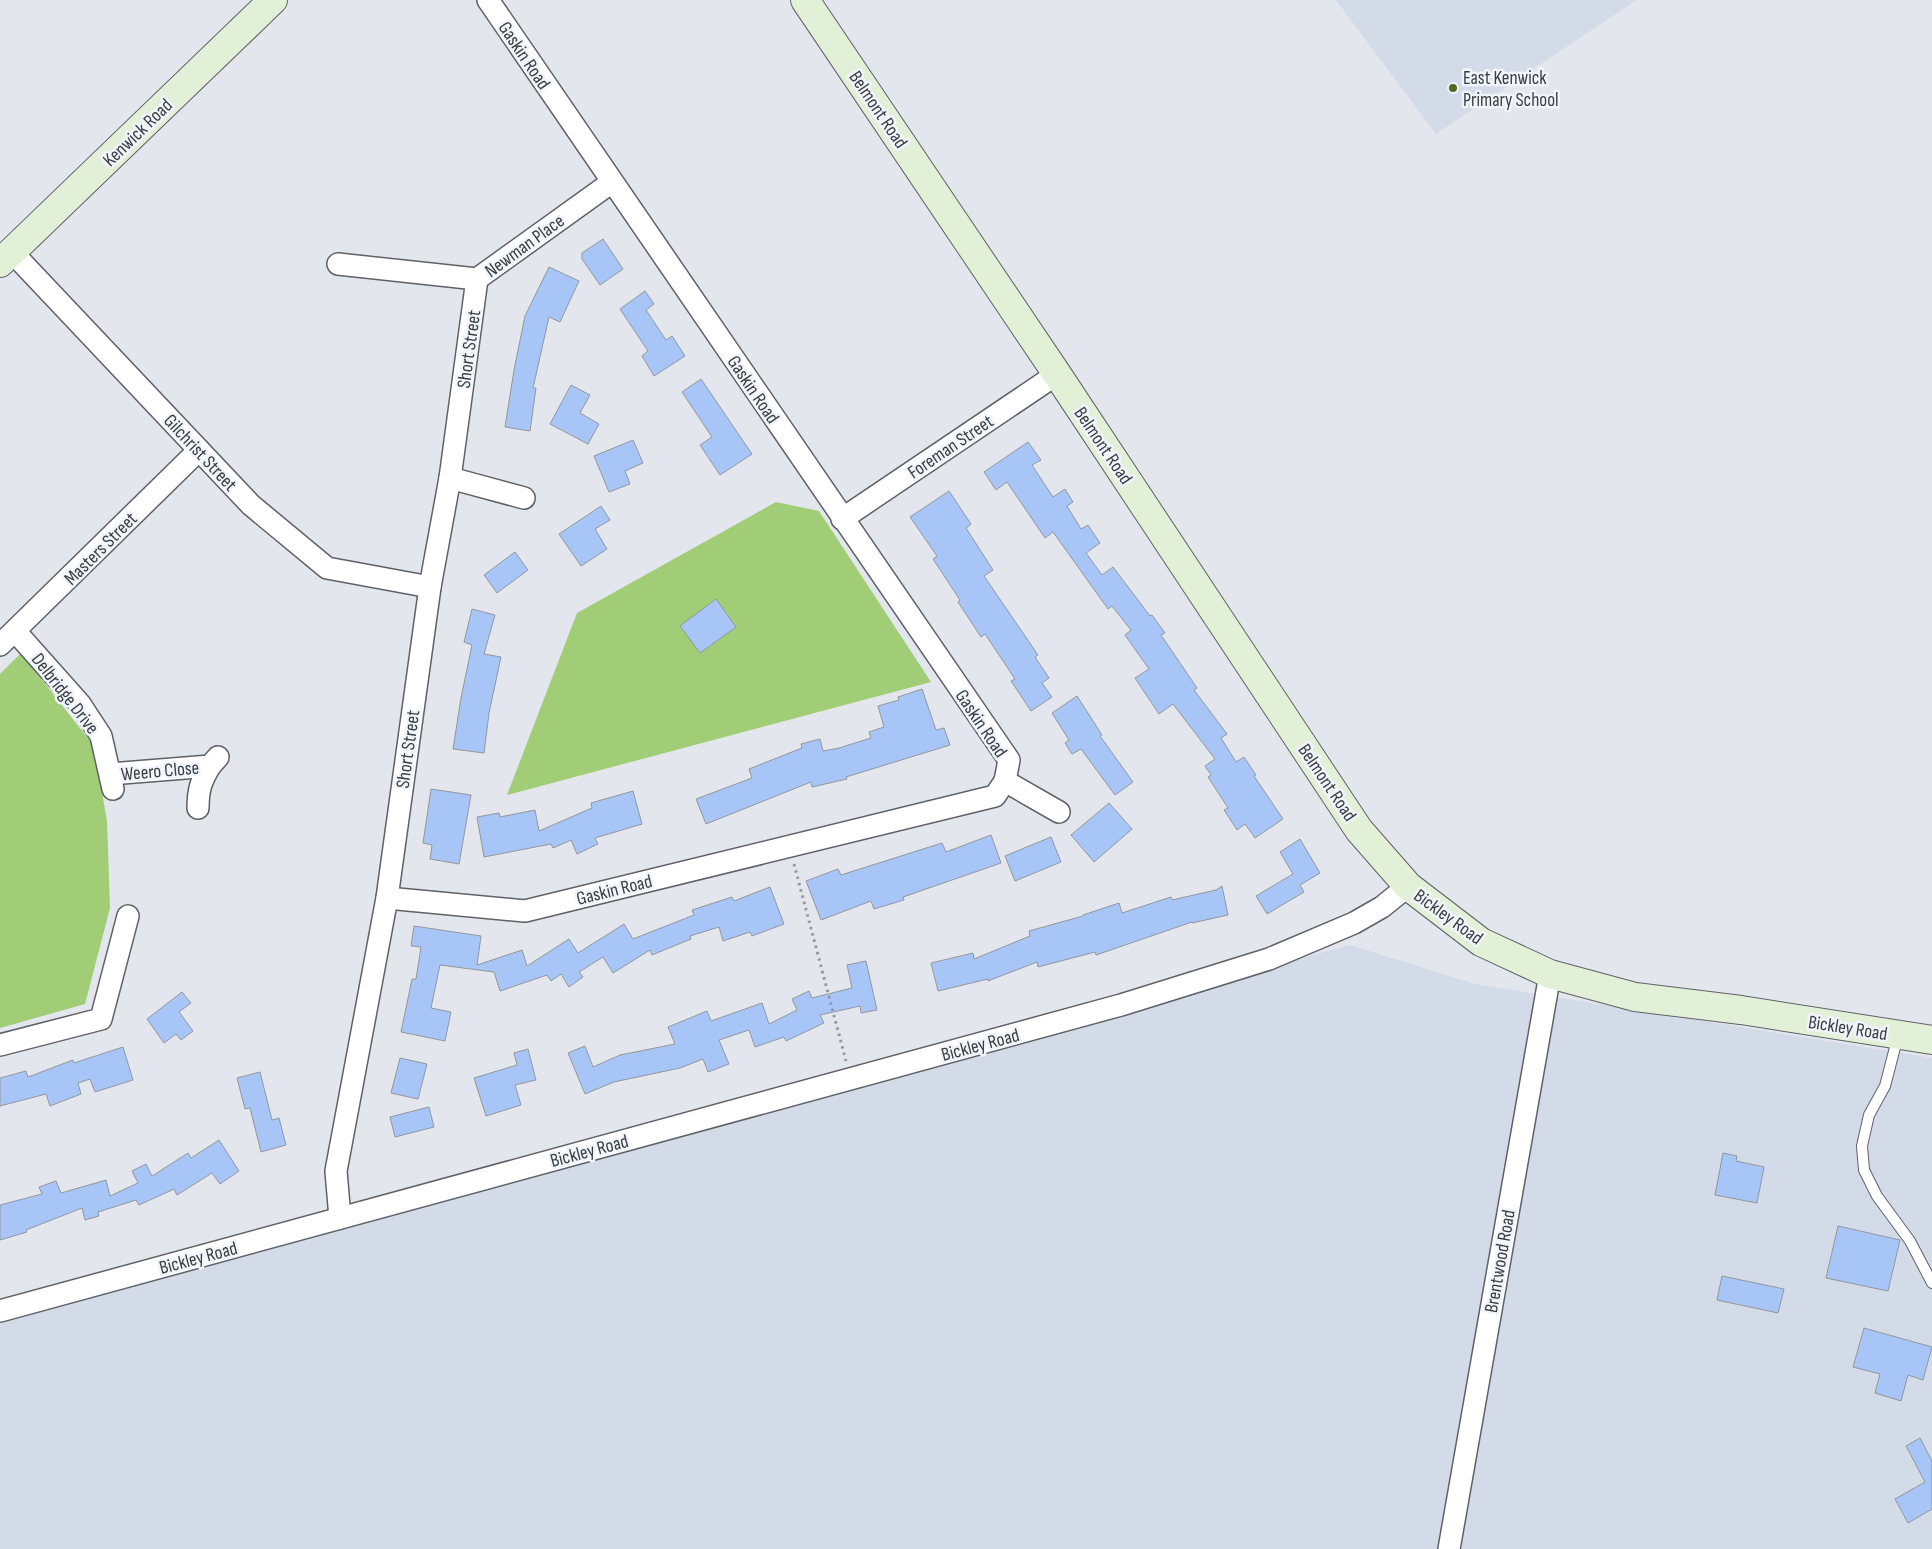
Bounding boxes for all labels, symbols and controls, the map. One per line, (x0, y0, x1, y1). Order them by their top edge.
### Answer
street label: Gaskin Road (493, 17, 555, 94)
street label: Belmont Road (843, 67, 912, 153)
place label: East Kenwick Primary School (1463, 67, 1559, 112)
marker: East Kenwick Primary School (1447, 82, 1459, 94)
street label: Kenwick Road (98, 94, 178, 172)
street label: Newman Place (481, 210, 569, 283)
street label: Short Street (453, 308, 486, 390)
street label: Gaskin Road (722, 351, 784, 428)
street label: Belmont Road (1068, 403, 1137, 489)
street label: Gilchrist Street (158, 410, 242, 496)
street label: Foreman Street (904, 410, 998, 484)
street label: Masters Street (60, 508, 142, 590)
street label: Delbridge Drive (26, 649, 104, 739)
street label: Gaskin Road (950, 685, 1012, 762)
street label: Short Street (392, 708, 425, 790)
street label: Belmont Road (1292, 740, 1361, 826)
street label: Weero Close (120, 757, 200, 786)
street label: Gaskin Road (574, 870, 655, 911)
street label: Bickley Road (1409, 884, 1487, 950)
street label: Bickley Road (1807, 1011, 1889, 1046)
street label: Bickley Road (939, 1024, 1022, 1067)
street label: Bickley Road (548, 1130, 631, 1173)
street label: Brentwood Road (1480, 1208, 1521, 1315)
street label: Bickley Road (157, 1237, 240, 1280)

